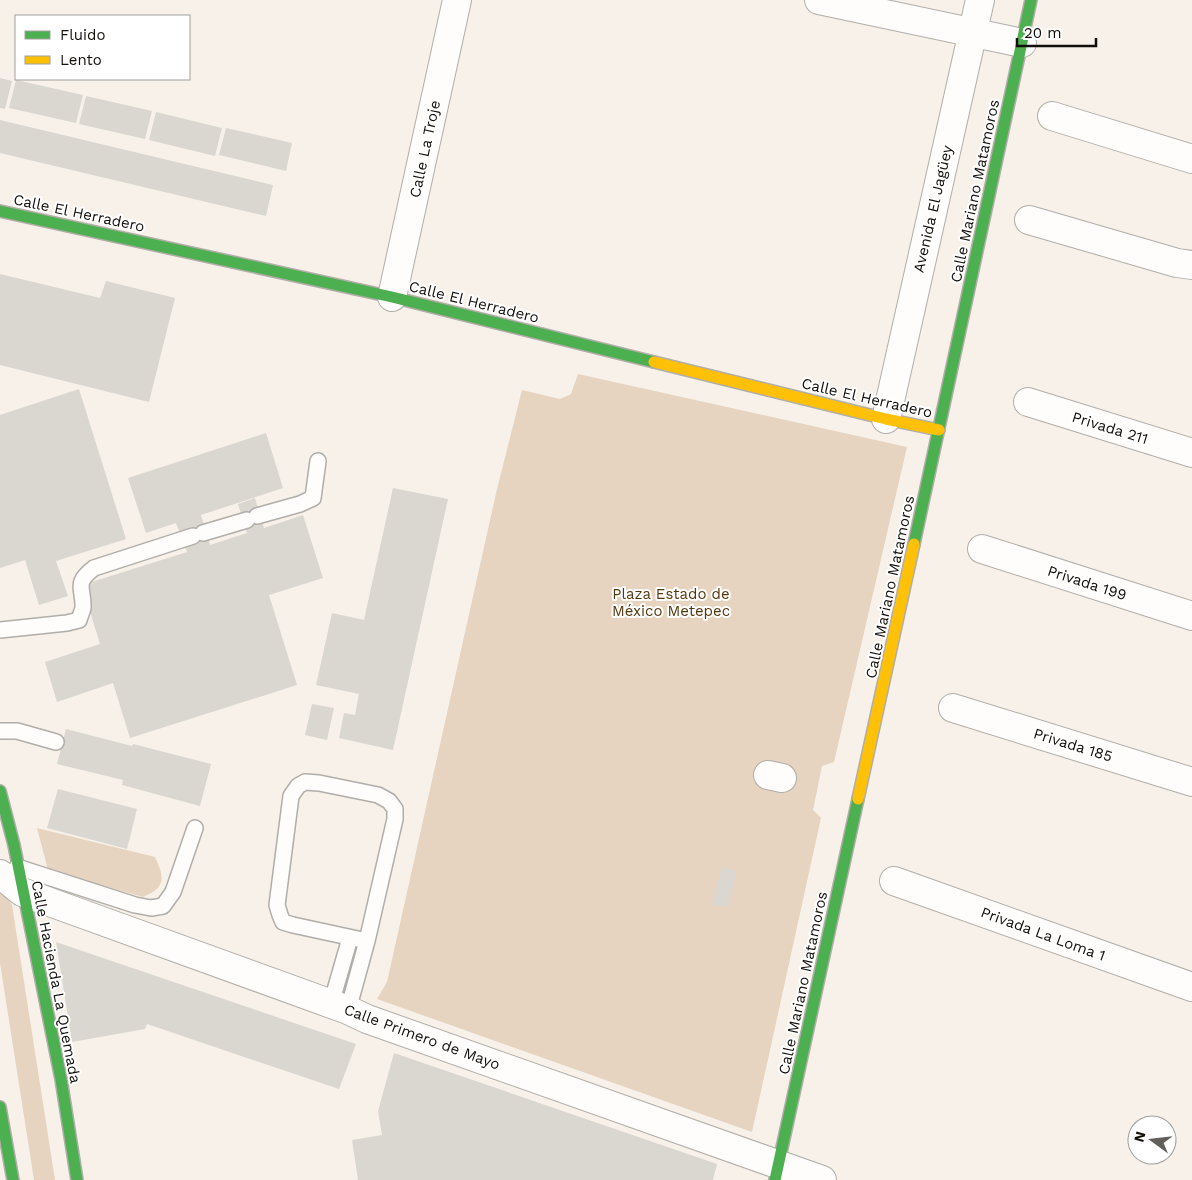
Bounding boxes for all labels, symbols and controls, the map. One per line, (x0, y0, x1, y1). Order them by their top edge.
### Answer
legend (15, 15, 190, 80)
scale bar (1017, 15, 1096, 47)
text: 20 m (1024, 24, 1062, 42)
text: Fluido (60, 26, 105, 44)
text: Lento (60, 51, 102, 69)
street label: Calle Mariano Matamoros (947, 98, 1003, 284)
street label: Calle La Troje (406, 99, 444, 199)
street label: Avenida El Jagüey (910, 143, 956, 274)
street label: Calle El Herradero (12, 190, 146, 236)
street label: Calle El Herradero (407, 277, 541, 327)
street label: Calle El Herradero (800, 374, 934, 422)
street label: Privada 211 (1070, 408, 1150, 448)
street label: Calle Mariano Matamoros (862, 494, 918, 680)
street label: Privada 199 (1045, 562, 1129, 604)
park label: Plaza Estado de México Metepec (612, 585, 730, 620)
street label: Privada 185 (1031, 724, 1115, 766)
street label: Calle Hacienda La Quemada (27, 879, 85, 1085)
street label: Calle Mariano Matamoros (775, 890, 831, 1076)
street label: Privada La Loma 1 (978, 903, 1108, 965)
street label: Calle Primero de Mayo (342, 1000, 502, 1074)
north arrow (1127, 1115, 1177, 1165)
text: N (1130, 1130, 1149, 1144)

